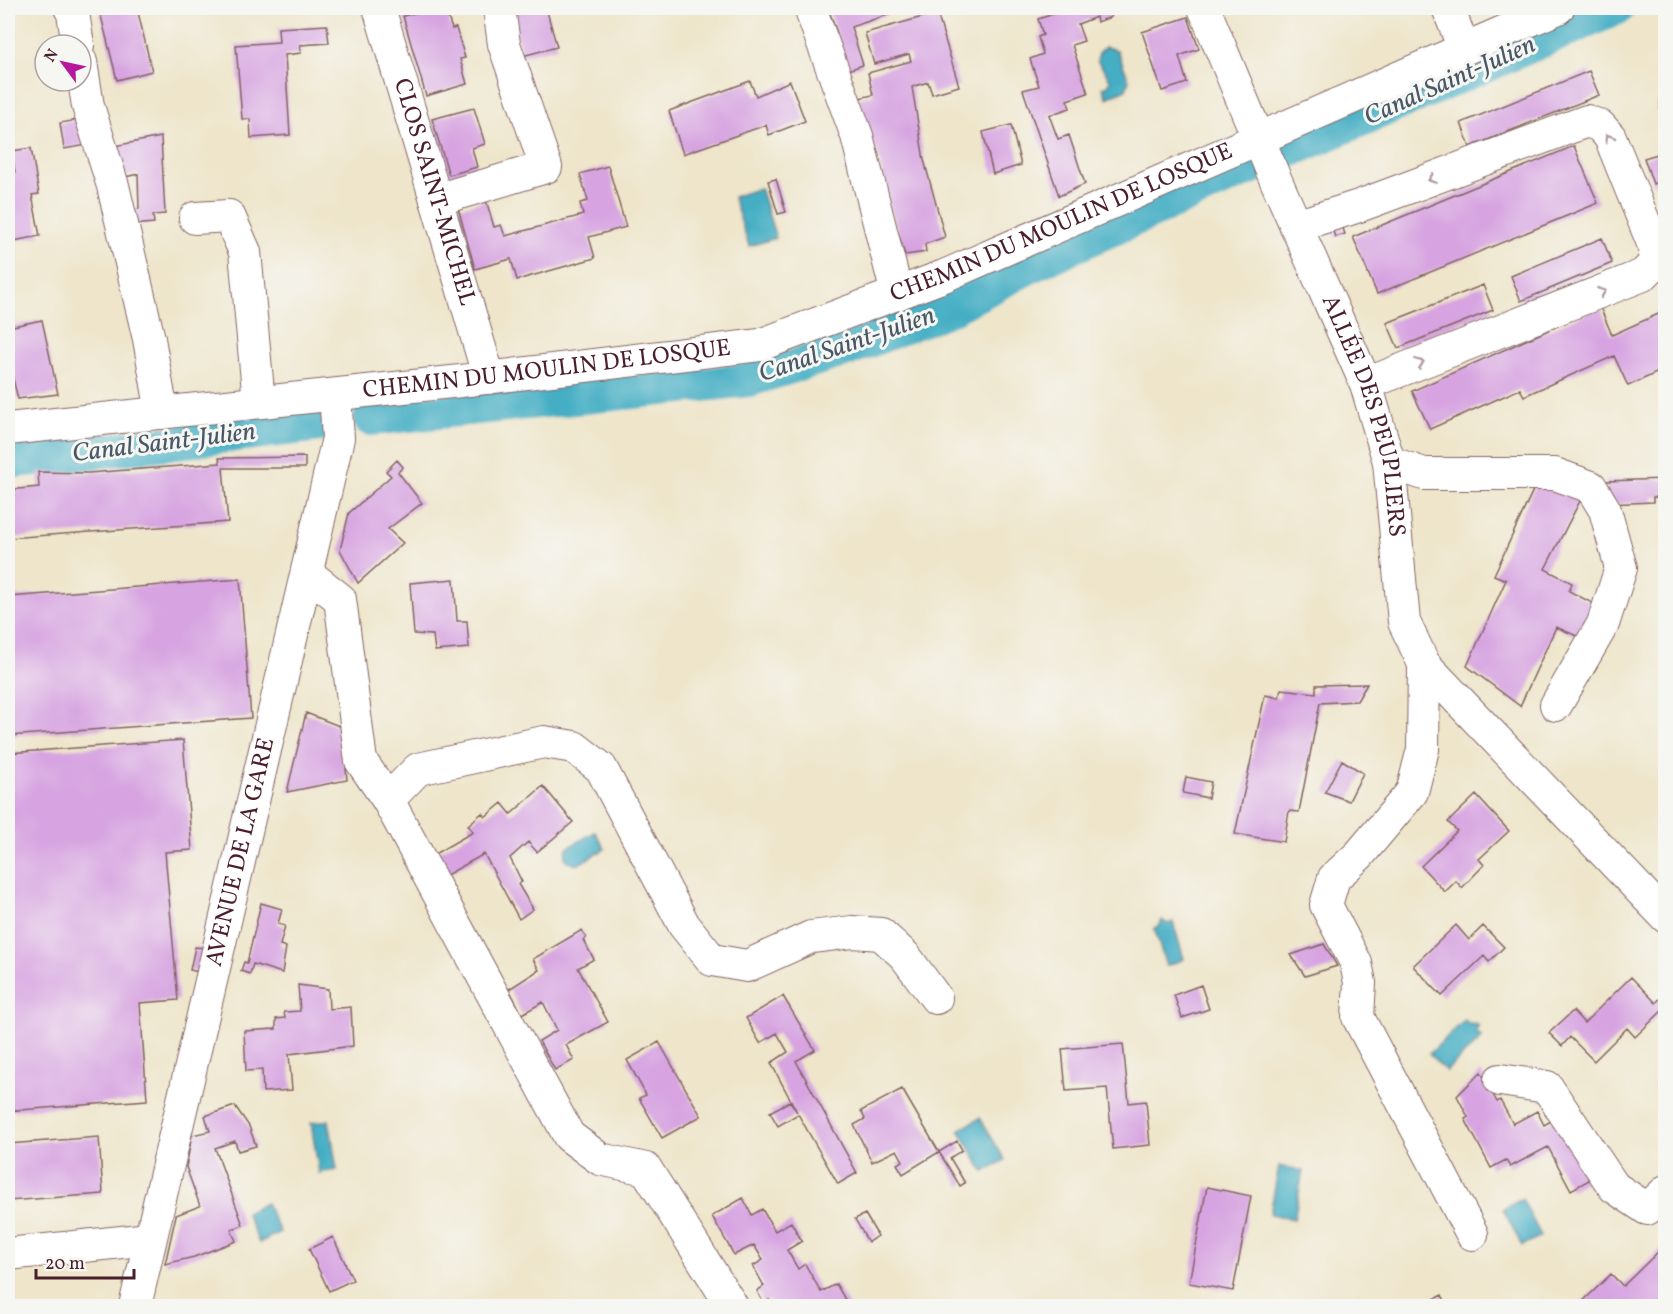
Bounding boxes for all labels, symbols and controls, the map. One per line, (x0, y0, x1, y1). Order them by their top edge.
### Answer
water label: Canal Saint-Julien (1358, 27, 1542, 135)
north arrow (33, 33, 93, 93)
text: N (40, 45, 65, 67)
street label: CLOS SAINT-MICHEL (384, 74, 484, 310)
one-way arrow (1605, 134, 1616, 144)
street label: CHEMIN DU MOULIN DE LOSQUE (885, 135, 1238, 312)
one-way arrow (1427, 171, 1438, 184)
one-way arrow (1596, 286, 1606, 299)
street label: ALLÉE DES PEUPLIERS (1312, 290, 1413, 539)
water label: Canal Saint-Julien (754, 298, 940, 392)
street label: CHEMIN DU MOULIN DE LOSQUE (361, 332, 733, 408)
one-way arrow (1414, 357, 1425, 370)
water label: Canal Saint-Julien (70, 414, 258, 472)
street label: AVENUE DE LA GARE (198, 734, 284, 970)
scale bar (36, 1242, 134, 1280)
text: 20 m (45, 1252, 85, 1277)

